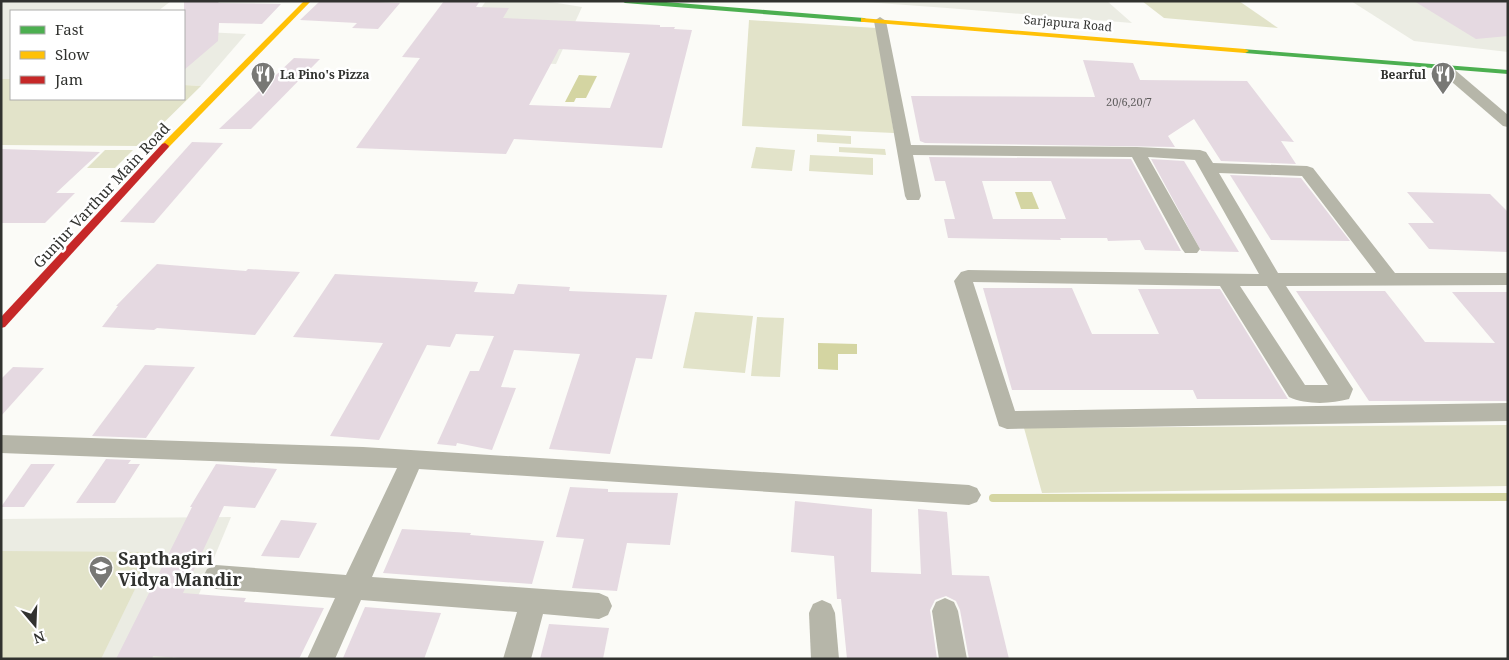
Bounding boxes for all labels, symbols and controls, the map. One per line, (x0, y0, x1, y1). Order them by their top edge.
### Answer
legend (10, 10, 185, 100)
street label: Sarjapura Road (1023, 11, 1113, 35)
text: Fast (55, 19, 84, 39)
text: Slow (55, 44, 89, 64)
restaurant icon: La Pino's Pizza (250, 61, 276, 95)
restaurant icon: Bearful (1430, 61, 1456, 95)
place label: La Pino's Pizza (280, 66, 370, 83)
place label: Bearful (1380, 66, 1427, 83)
text: Jam (54, 69, 83, 89)
house number: 20/6,20/7 (1106, 94, 1152, 109)
street label: Gunjur Varthur Main Road (28, 118, 174, 272)
place label: Sapthagiri Vidya Mandir (118, 546, 242, 591)
school or university icon: Sapthagiri Vidya Mandir (88, 555, 114, 589)
north arrow (10, 600, 60, 650)
text: N (31, 627, 48, 649)

